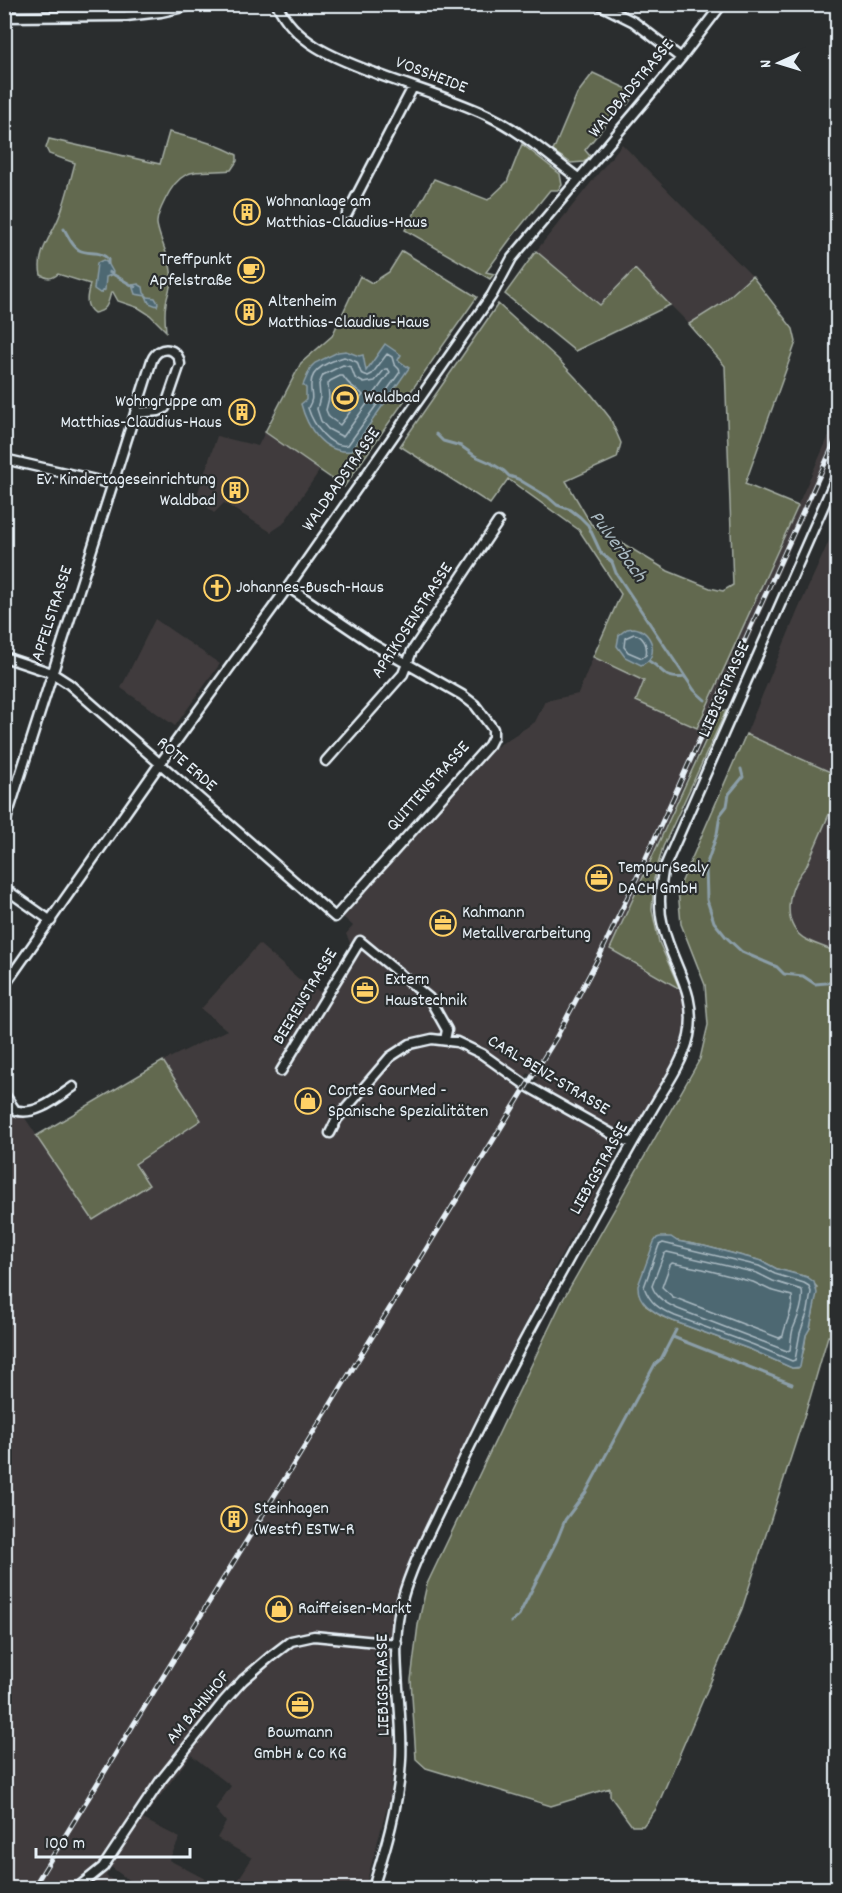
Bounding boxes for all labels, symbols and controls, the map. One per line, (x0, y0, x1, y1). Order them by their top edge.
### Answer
north arrow (749, 33, 809, 93)
street label: WALDBADSTRASSE (583, 34, 681, 144)
street label: VOSSHEIDE (391, 51, 471, 101)
text: N (755, 59, 778, 69)
place label: Wohnanlage am Matthias-Claudius-Haus (266, 190, 428, 236)
building icon: Wohnanlage am Matthias-Claudius-Haus (232, 197, 262, 227)
place label: Treffpunkt Apfelstraße (150, 248, 232, 294)
cafe icon: Treffpunkt Apfelstraße (236, 255, 266, 285)
place label: Altenheim Matthias-Claudius-Haus (268, 290, 430, 336)
building icon: Altenheim Matthias-Claudius-Haus (234, 297, 264, 327)
sports icon: Waldbad (330, 383, 360, 413)
place label: Waldbad (364, 386, 420, 411)
place label: Wohngruppe am Matthias-Claudius-Haus (60, 390, 222, 436)
building icon: Wohngruppe am Matthias-Claudius-Haus (227, 397, 257, 427)
street label: WALDBADSTRASSE (297, 423, 387, 537)
place label: Ev. Kindertageseinrichtung Waldbad (36, 468, 216, 514)
building icon: Ev. Kindertageseinrichtung Waldbad (220, 475, 250, 505)
water label: Pulverbach (581, 505, 653, 589)
street label: APRIKOSENSTRASSE (366, 558, 460, 684)
street label: APFELSTRASSE (26, 563, 80, 665)
church icon: Johannes-Busch-Haus (202, 573, 232, 603)
place label: Johannes-Busch-Haus (236, 576, 384, 601)
street label: LIEBIGSTRASSE (693, 638, 757, 742)
street label: ROTE ERDE (150, 732, 222, 798)
street label: QUITTENSTRASSE (382, 736, 476, 838)
place label: Tempur Sealy DACH GmbH (618, 856, 709, 902)
office icon: Tempur Sealy DACH GmbH (584, 863, 614, 893)
place label: Kahmann Metallverarbeitung (462, 901, 591, 947)
office icon: Kahmann Metallverarbeitung (428, 908, 458, 938)
street label: BEERENSTRASSE (267, 944, 345, 1050)
place label: Extern Haustechnik (385, 968, 467, 1014)
office icon: Extern Haustechnik (350, 975, 380, 1005)
street label: CARL-BENZ-STRASSE (482, 1030, 614, 1122)
place label: Cortes GourMed - Spanische Spezialitäten (328, 1079, 488, 1125)
shop icon: Cortes GourMed - Spanische Spezialitäten (293, 1086, 323, 1116)
street label: LIEBIGSTRASSE (564, 1118, 636, 1220)
place label: Steinhagen (Westf) ESTW-R (254, 1497, 355, 1543)
building icon: Steinhagen (Westf) ESTW-R (219, 1504, 249, 1534)
shop icon: Raiffeisen-Markt (264, 1594, 294, 1624)
place label: Raiffeisen-Markt (298, 1597, 412, 1622)
street label: LIEBIGSTRASSE (371, 1634, 397, 1736)
street label: AM BAHNHOF (161, 1666, 237, 1750)
office icon: Bowmann GmbH & Co KG (285, 1690, 315, 1720)
place label: Bowmann GmbH & Co KG (253, 1721, 347, 1767)
scale bar (36, 1821, 190, 1859)
text: 100 m (45, 1832, 85, 1857)

